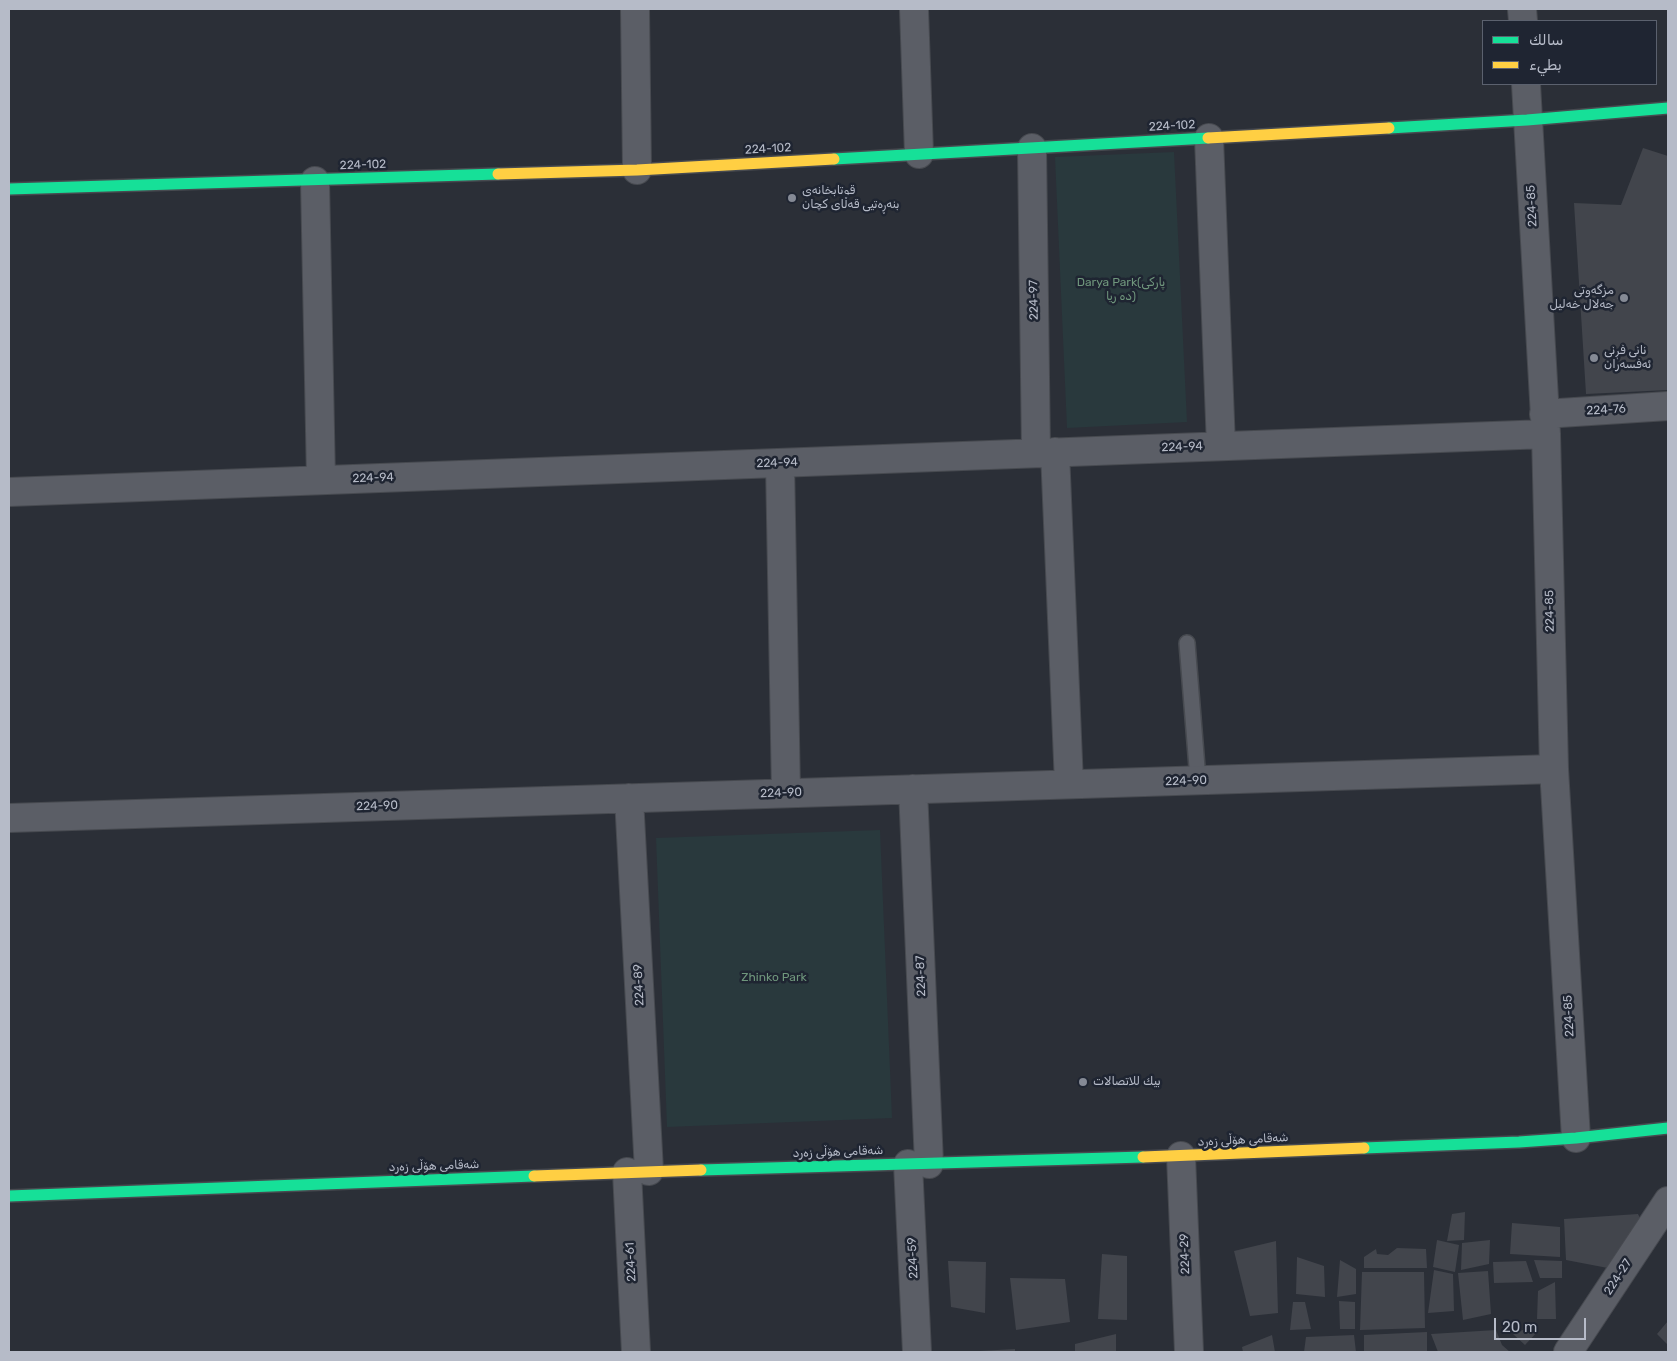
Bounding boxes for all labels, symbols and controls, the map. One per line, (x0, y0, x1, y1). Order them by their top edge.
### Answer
legend (1482, 20, 1657, 85)
text: سالك (1529, 31, 1564, 49)
text: بطيء (1529, 56, 1562, 74)
street label: 224-102 (1148, 118, 1196, 134)
street label: 224-102 (744, 141, 792, 157)
street label: 224-102 (339, 157, 387, 173)
place label: قوتابخانەی بنەڕەتیی قەڵای کچان (802, 184, 900, 212)
street label: 224-85 (1524, 185, 1540, 227)
marker: قوتابخانەی بنەڕەتیی قەڵای کچان (786, 192, 798, 204)
park label: Darya Park(پارکی ده ریا) (1077, 276, 1165, 304)
street label: 224-97 (1026, 280, 1042, 320)
place label: مزگەوتی جەلال خەلیل (1550, 284, 1614, 312)
marker: مزگەوتی جەلال خەلیل (1618, 292, 1630, 304)
place label: نانی فڕنی ئەفسەران (1604, 344, 1651, 372)
marker: نانی فڕنی ئەفسەران (1588, 352, 1600, 364)
street label: 224-76 (1586, 402, 1626, 418)
street label: 224-94 (1161, 439, 1203, 455)
street label: 224-94 (756, 455, 798, 471)
street label: 224-94 (352, 470, 394, 486)
street label: 224-85 (1542, 590, 1558, 632)
street label: 224-90 (1165, 773, 1207, 789)
street label: 224-90 (760, 785, 802, 801)
street label: 224-90 (356, 798, 398, 814)
street label: 224-87 (913, 955, 929, 997)
street label: 224-89 (631, 964, 647, 1006)
park label: Zhinko Park (741, 971, 807, 985)
street label: 224-85 (1561, 995, 1577, 1037)
place label: بيك للاتصالات (1093, 1075, 1161, 1089)
marker: بيك للاتصالات (1077, 1076, 1089, 1088)
street label: شەقامی هۆڵی زەرد (1197, 1130, 1289, 1150)
street label: شەقامی هۆڵی زەرد (792, 1143, 884, 1161)
street label: شەقامی هۆڵی زەرد (388, 1157, 480, 1175)
street label: 224-29 (1177, 1233, 1193, 1275)
street label: 224-59 (905, 1237, 921, 1279)
street label: 224-61 (623, 1242, 639, 1282)
street label: 224-27 (1601, 1256, 1635, 1298)
scale bar (1497, 1308, 1590, 1340)
text: 20 m (1502, 1318, 1537, 1336)

